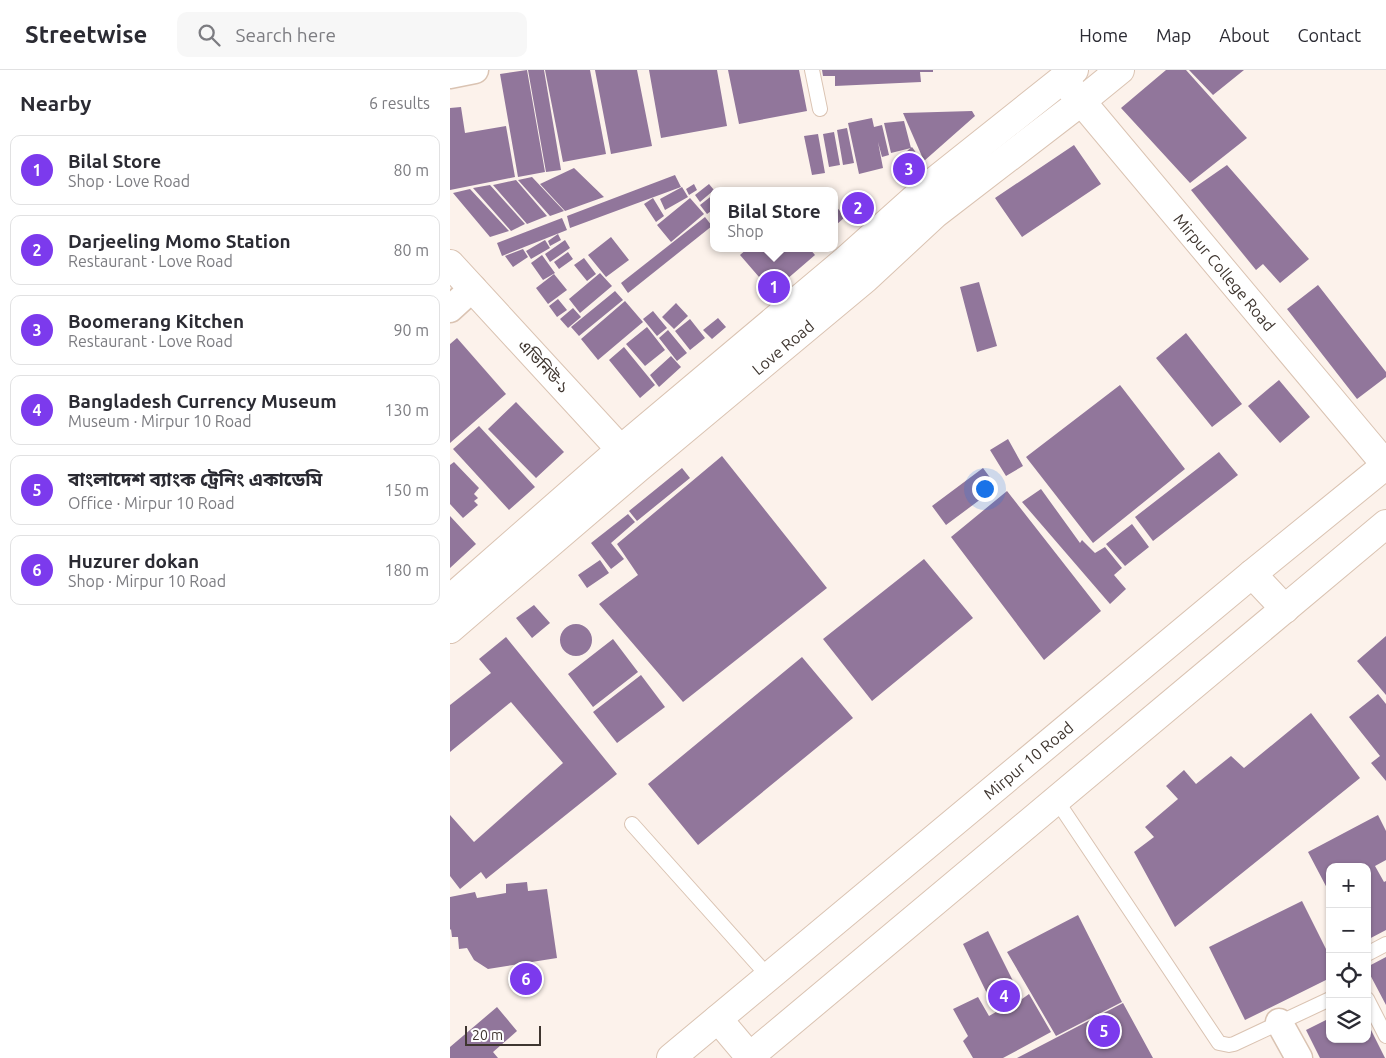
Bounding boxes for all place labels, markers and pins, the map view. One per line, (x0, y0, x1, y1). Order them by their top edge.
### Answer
pin: 3 (893, 150, 925, 188)
pin: 2 (842, 189, 874, 227)
pin: 1 (758, 268, 790, 306)
pin: 6 (510, 960, 542, 998)
pin: 4 (988, 977, 1020, 1015)
pin: 5 (1088, 1012, 1120, 1050)

